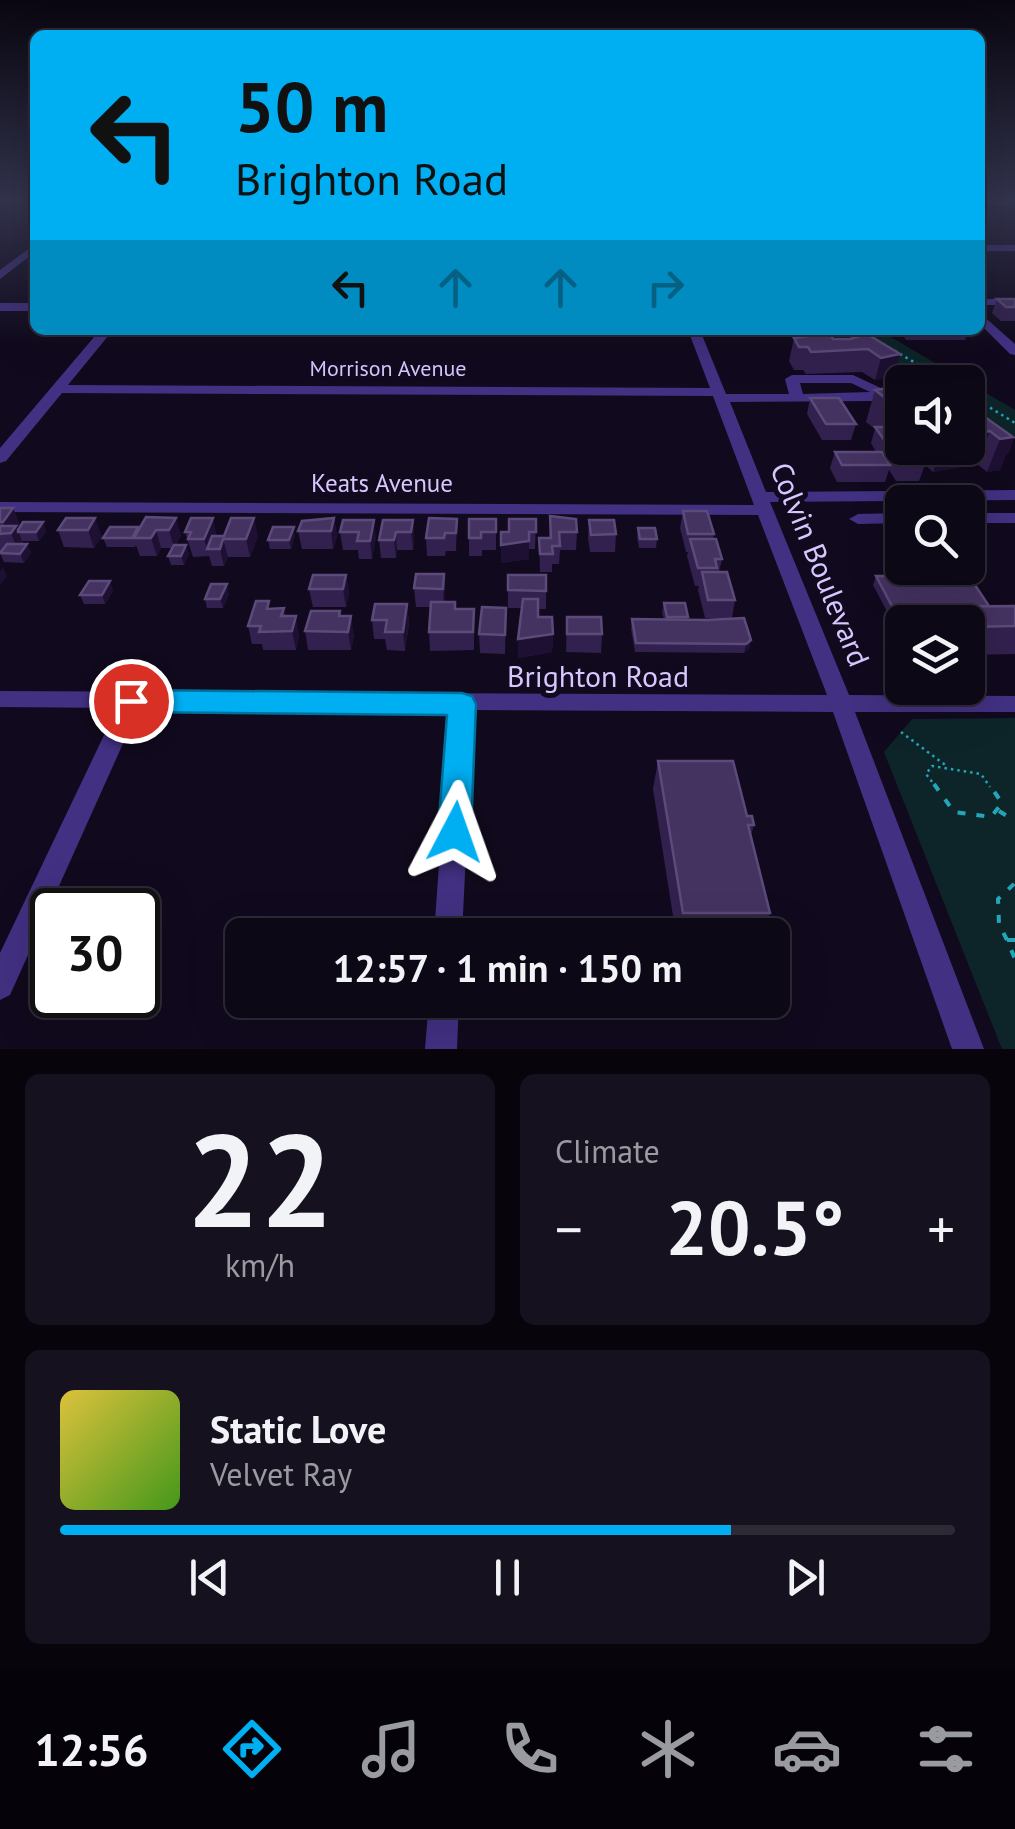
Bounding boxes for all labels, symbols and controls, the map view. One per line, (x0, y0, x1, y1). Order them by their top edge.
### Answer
text: 50 m (235, 61, 388, 151)
icon: left (70, 70, 200, 200)
text: Brighton Road (235, 149, 508, 207)
icon: left (323, 260, 378, 315)
icon: ahead (428, 260, 483, 315)
icon: ahead (533, 260, 588, 315)
icon: right (638, 260, 693, 315)
street label: Morrison Avenue (309, 354, 467, 382)
map controls (885, 365, 985, 705)
button: sound (885, 365, 985, 465)
street label: Colvin Boulevard (762, 456, 880, 672)
street label: Keats Avenue (311, 467, 453, 499)
button: search (885, 485, 985, 585)
button: layers (885, 605, 985, 705)
street label: Brighton Road (507, 656, 689, 695)
pin (89, 659, 174, 744)
icon: arrive (104, 674, 159, 729)
position arrow (403, 780, 507, 884)
speed limit sign: 30 (30, 888, 160, 1018)
text: 12:57 · 1 min · 150 m (333, 943, 682, 992)
text: 22 (186, 1095, 334, 1263)
text: Climate (555, 1130, 660, 1172)
text: 20.5° (666, 1179, 844, 1276)
text: − (555, 1193, 583, 1264)
text: + (927, 1193, 955, 1264)
text: km/h (225, 1244, 295, 1286)
text: Static Love (210, 1404, 386, 1453)
text: Velvet Ray (210, 1453, 352, 1495)
icon: previous (182, 1550, 237, 1605)
icon: pause (480, 1550, 535, 1605)
icon: next (778, 1550, 833, 1605)
icon: directions (217, 1714, 287, 1784)
icon: music (356, 1714, 426, 1784)
icon: phone (495, 1714, 565, 1784)
icon: climate (633, 1714, 703, 1784)
icon: car (772, 1714, 842, 1784)
icon: filters (911, 1714, 981, 1784)
text: 12:56 (34, 1720, 149, 1778)

